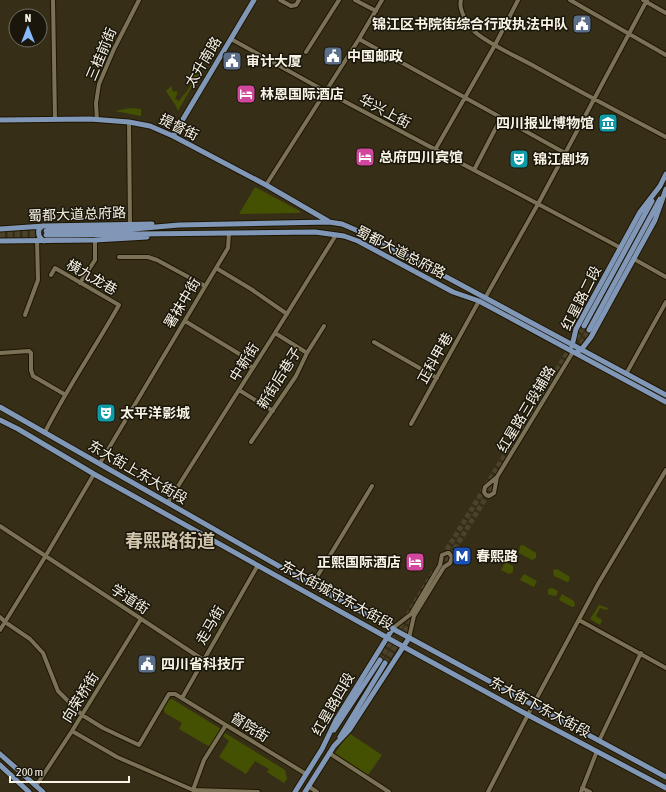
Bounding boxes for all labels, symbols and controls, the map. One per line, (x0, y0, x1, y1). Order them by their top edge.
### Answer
north arrow (8, 8, 48, 48)
text: N (25, 12, 31, 24)
public building icon: 锦江区书院街综合行政执法中队 (571, 13, 593, 35)
place label: 锦江区书院街综合行政执法中队 (372, 16, 568, 32)
street label: 三桂前街 (83, 25, 119, 83)
street label: 太升南路 (182, 34, 224, 90)
public building icon: 中国邮政 (322, 45, 344, 67)
place label: 中国邮政 (347, 48, 403, 64)
public building icon: 审计大厦 (221, 50, 243, 72)
place label: 审计大厦 (246, 53, 302, 69)
hotel icon: 林恩国际酒店 (235, 83, 257, 105)
place label: 林恩国际酒店 (260, 86, 344, 102)
street label: 华兴上街 (357, 91, 413, 131)
street label: 提督街 (157, 111, 201, 143)
museum icon: 四川报业博物馆 (597, 112, 619, 134)
place label: 四川报业博物馆 (496, 115, 594, 131)
hotel icon: 总府四川宾馆 (354, 146, 376, 168)
theatre icon: 锦江剧场 (508, 148, 530, 170)
place label: 总府四川宾馆 (379, 149, 463, 165)
place label: 锦江剧场 (533, 151, 589, 167)
street label: 蜀都大道总府路 (28, 204, 126, 224)
street label: 蜀都大道总府路 (354, 223, 448, 281)
street label: 横九龙巷 (64, 256, 120, 298)
street label: 红星路二段 (558, 263, 604, 333)
street label: 署袜中街 (161, 275, 203, 331)
street label: 正科甲巷 (414, 330, 456, 386)
street label: 中新街 (226, 340, 262, 384)
street label: 新街后巷子 (254, 344, 304, 412)
street label: 红星路三段辅路 (494, 363, 558, 455)
theatre icon: 太平洋影城 (95, 402, 117, 424)
place label: 太平洋影城 (120, 405, 190, 421)
street label: 东大街上东大街段 (86, 437, 190, 507)
district label: 春熙路街道 (125, 530, 215, 551)
metro station icon: 春熙路 (451, 545, 473, 567)
place label: 春熙路 (476, 548, 518, 564)
hotel icon: 正熙国际酒店 (404, 551, 426, 573)
place label: 正熙国际酒店 (317, 554, 401, 570)
street label: 东大街城守东大街段 (278, 557, 396, 633)
street label: 学道街 (108, 581, 152, 617)
street label: 走马街 (193, 603, 227, 647)
public building icon: 四川省科技厅 (136, 653, 158, 675)
place label: 四川省科技厅 (161, 656, 245, 672)
street label: 向荣桥街 (58, 669, 102, 725)
street label: 红星路四段 (309, 670, 357, 738)
street label: 东大街下东大街段 (487, 674, 593, 740)
street label: 督院街 (228, 709, 272, 745)
scale bar (10, 758, 129, 784)
text: 200 m (16, 765, 43, 779)

